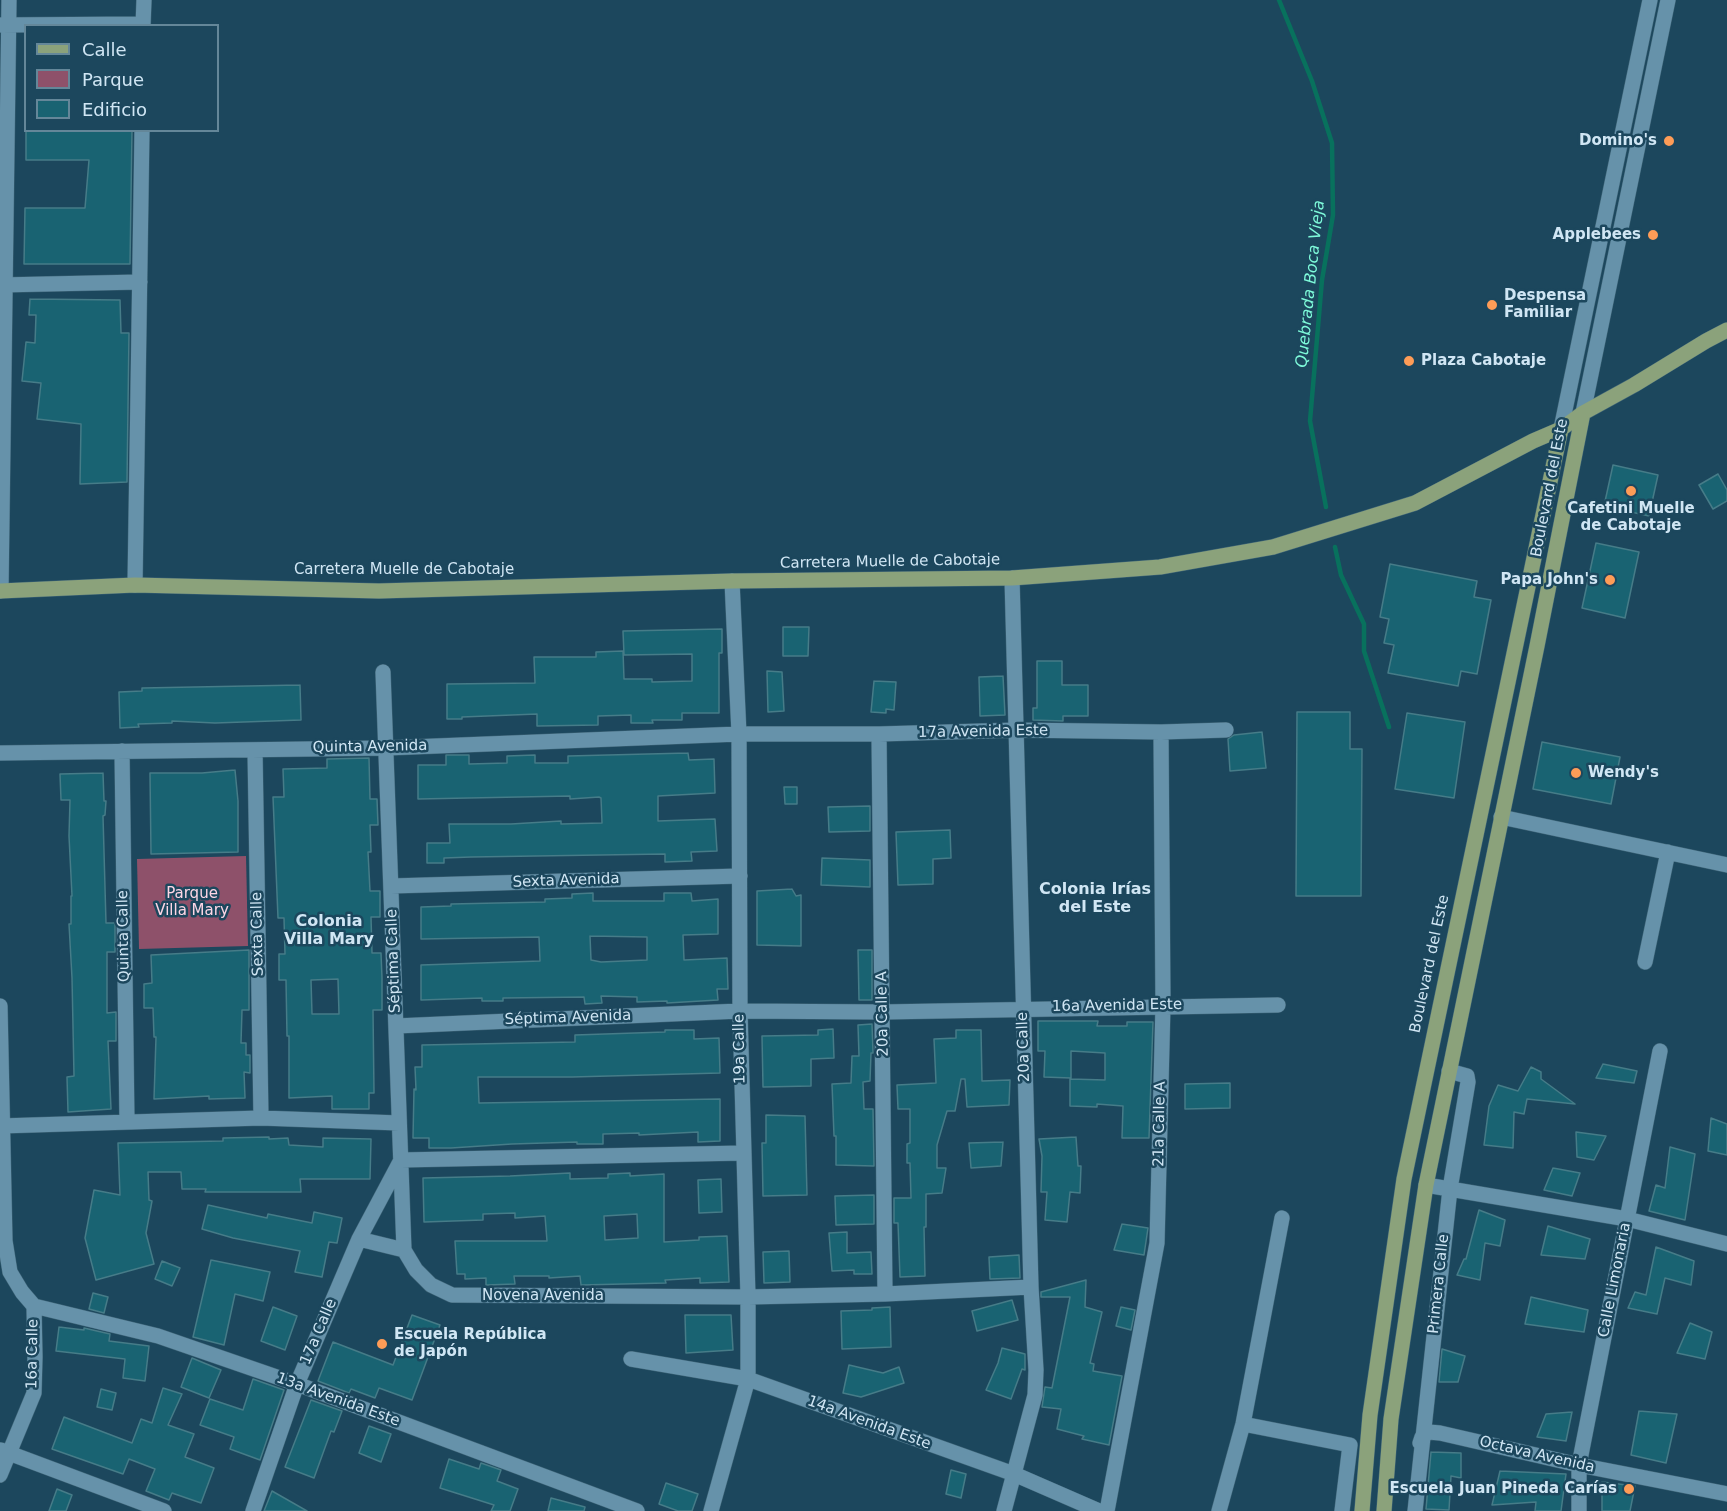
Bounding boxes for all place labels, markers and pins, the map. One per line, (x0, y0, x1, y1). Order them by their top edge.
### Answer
place label: Domino's (1579, 132, 1657, 150)
marker: Domino's (1662, 134, 1676, 148)
place label: Applebees (1553, 226, 1641, 244)
marker: Applebees (1646, 228, 1660, 242)
place label: Despensa Familiar (1504, 287, 1586, 322)
marker: Despensa Familiar (1485, 298, 1499, 312)
place label: Plaza Cabotaje (1421, 352, 1546, 370)
marker: Plaza Cabotaje (1402, 354, 1416, 368)
marker: Cafetini Muelle de Cabotaje (1624, 484, 1638, 498)
place label: Cafetini Muelle de Cabotaje (1567, 500, 1695, 535)
place label: Papa John's (1500, 571, 1598, 589)
marker: Papa John's (1603, 573, 1617, 587)
place label: Wendy's (1588, 764, 1659, 782)
marker: Wendy's (1569, 766, 1583, 780)
place label: Escuela República de Japón (394, 1326, 547, 1361)
marker: Escuela República de Japón (375, 1337, 389, 1351)
place label: Escuela Juan Pineda Carías (1390, 1480, 1617, 1498)
marker: Escuela Juan Pineda Carías (1622, 1482, 1636, 1496)

